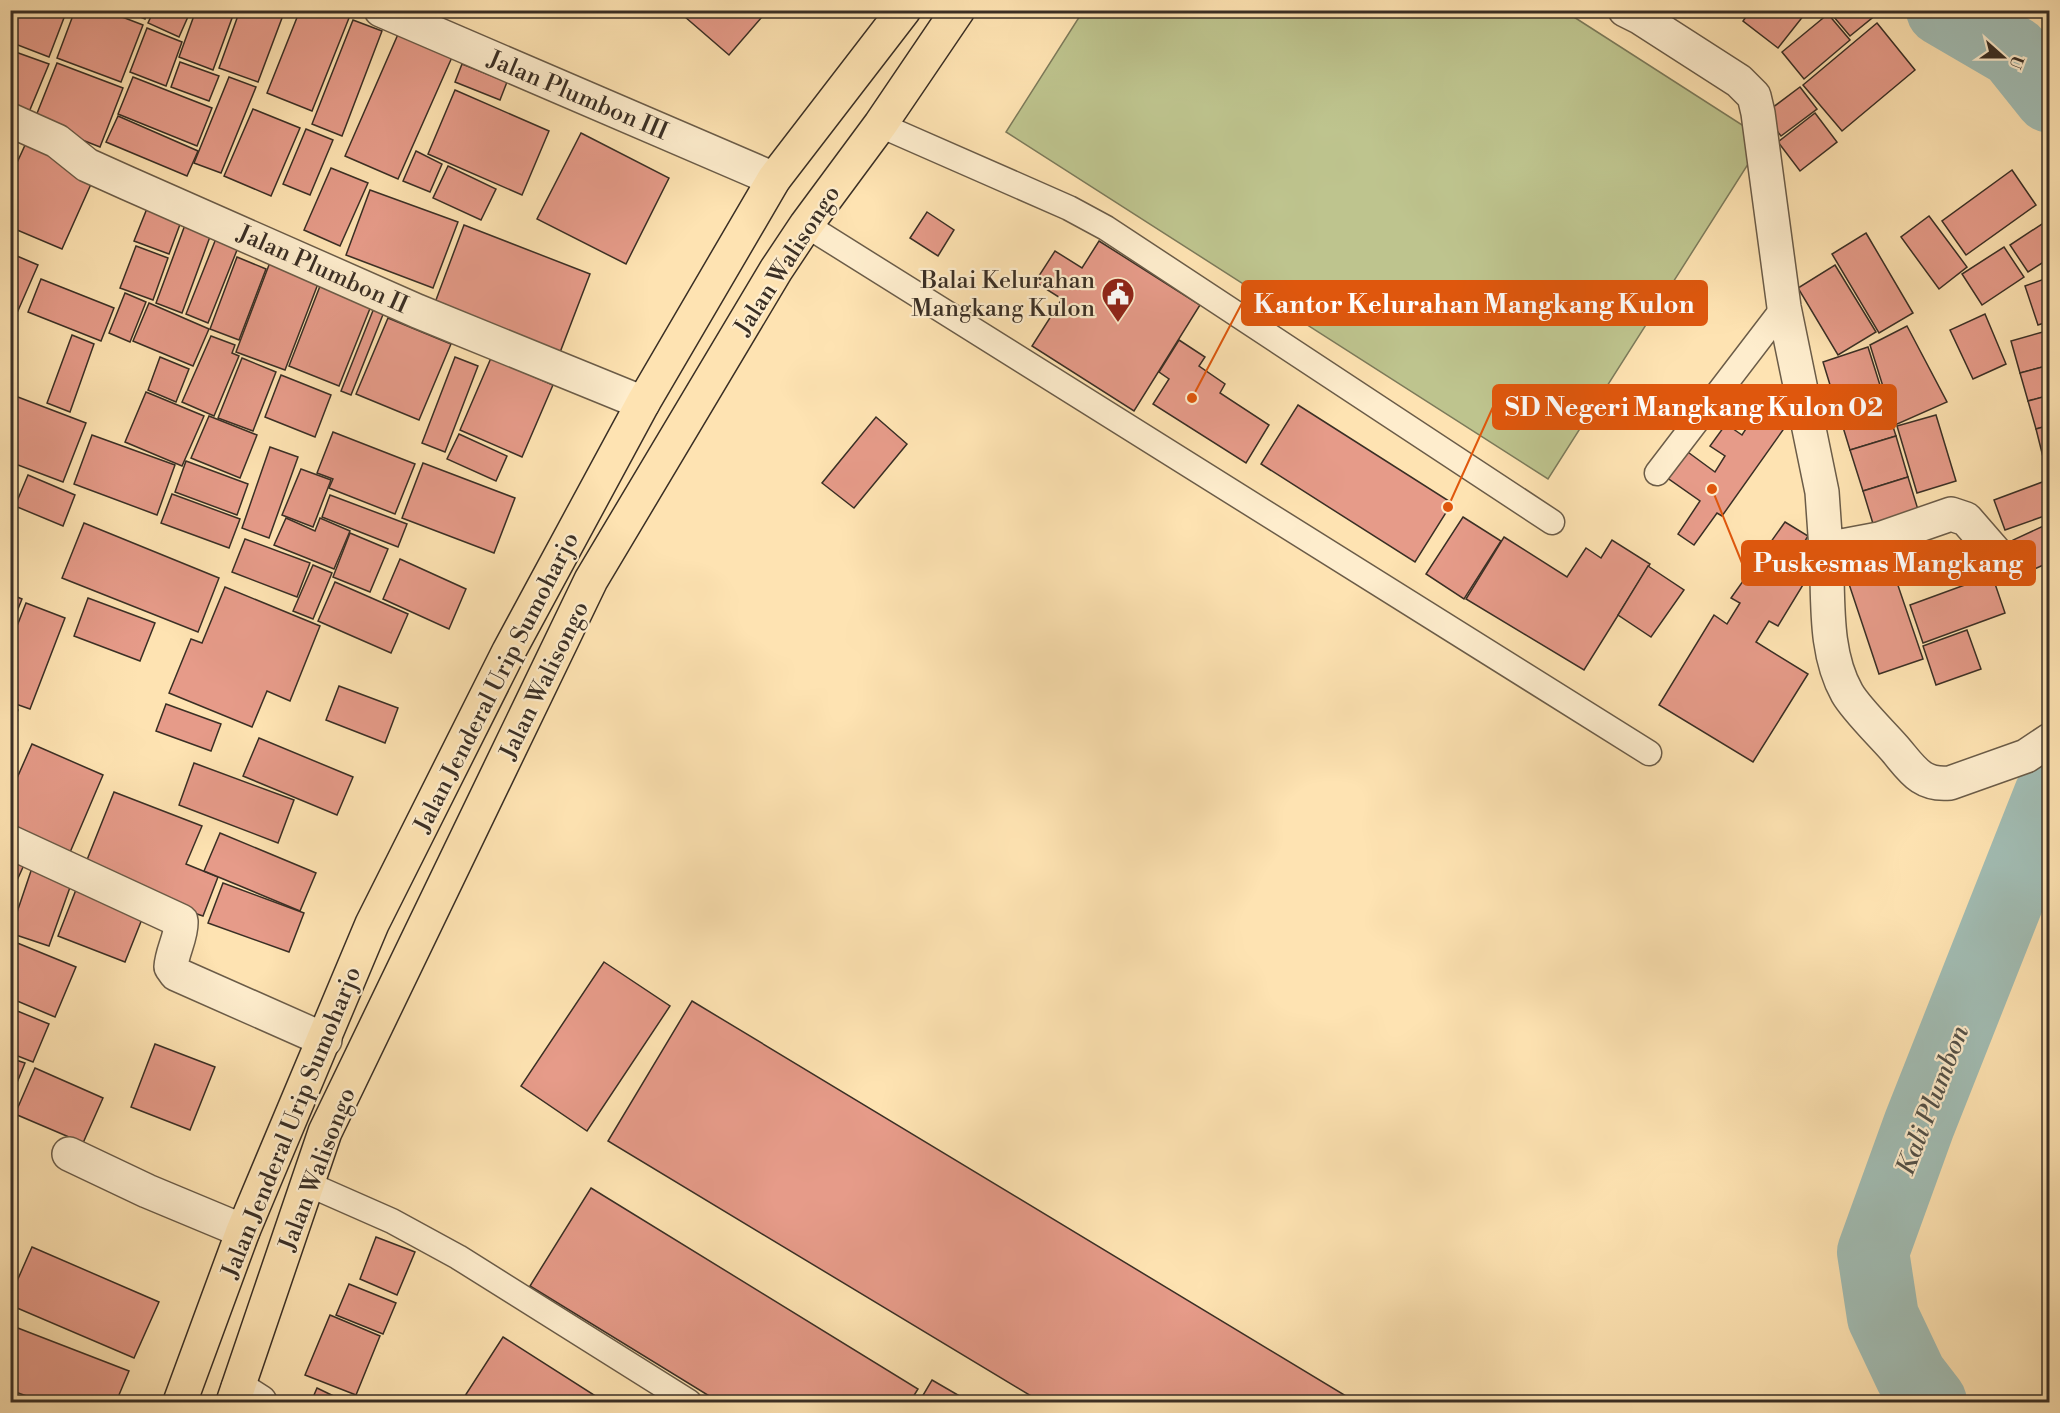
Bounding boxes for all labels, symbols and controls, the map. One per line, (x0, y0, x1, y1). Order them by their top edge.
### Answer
north arrow (1973, 27, 2033, 87)
street label: Jalan Plumbon III (482, 44, 672, 147)
text: U (2004, 53, 2028, 72)
street label: Jalan Walisongo (728, 180, 847, 342)
street label: Jalan Plumbon II (232, 218, 413, 321)
place label: Balai Kelurahan Mangkang Kulon (911, 266, 1095, 324)
public building icon: Balai Kelurahan Mangkang Kulon (1100, 276, 1136, 323)
callout: Kantor Kelurahan Mangkang Kulon (1242, 281, 1707, 325)
text: Kantor Kelurahan Mangkang Kulon (1254, 289, 1695, 321)
callout: SD Negeri Mangkang Kulon 02 (1493, 385, 1896, 429)
text: SD Negeri Mangkang Kulon 02 (1505, 392, 1883, 424)
street label: Jalan Jenderal Urip Sumoharjo (407, 527, 586, 839)
callout: Puskesmas Mangkang (1742, 541, 2035, 585)
text: Puskesmas Mangkang (1753, 548, 2024, 580)
street label: Jalan Walisongo (493, 596, 596, 765)
street label: Jalan Jenderal Urip Sumoharjo (215, 962, 368, 1283)
water label: Kali Plumbon (1890, 1021, 1976, 1180)
street label: Jalan Walisongo (273, 1083, 363, 1256)

